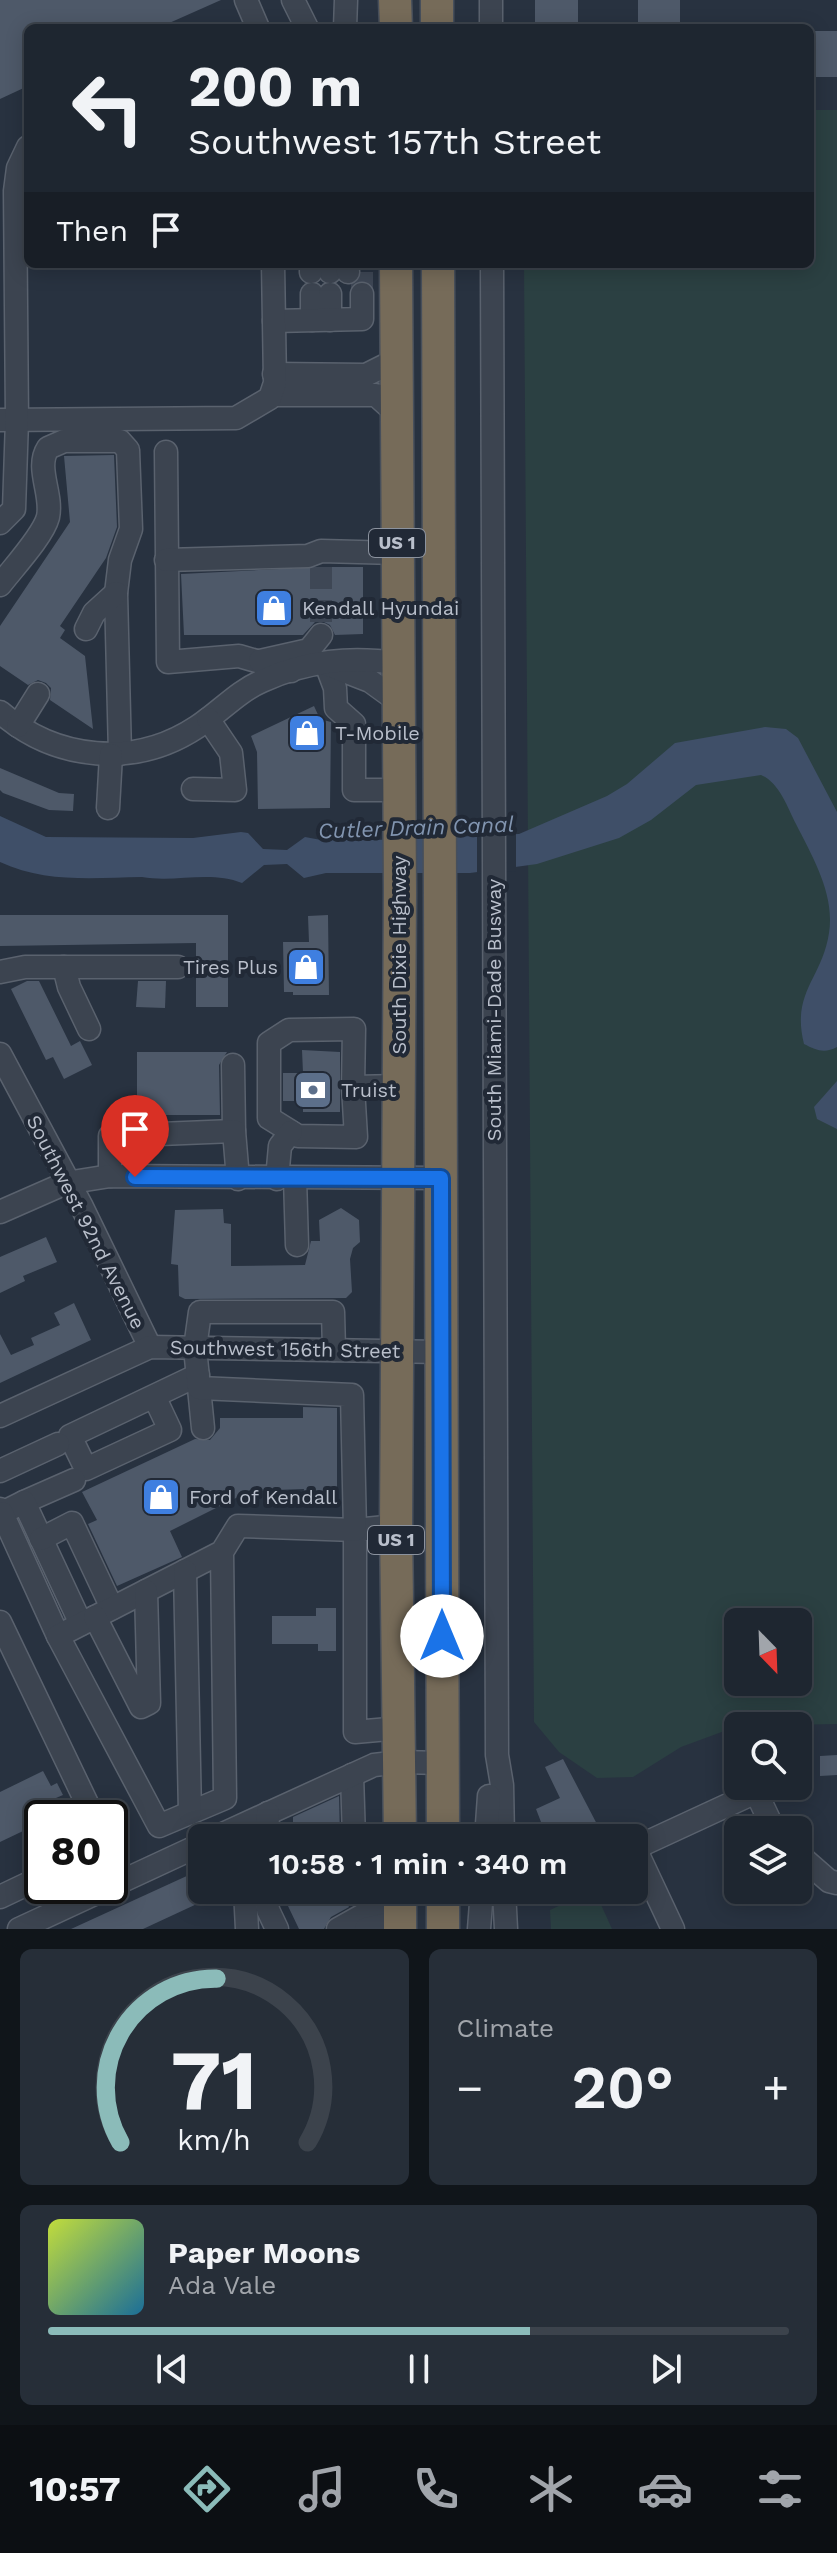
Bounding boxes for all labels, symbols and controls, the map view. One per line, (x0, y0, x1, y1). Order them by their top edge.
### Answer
text: 200 m (188, 54, 362, 120)
icon: left (56, 56, 160, 160)
text: Southwest 157th Street (188, 121, 601, 163)
icon: arrive (144, 208, 188, 252)
text: Then (56, 213, 128, 248)
road number: US 1 (369, 529, 425, 557)
shop icon: Kendall Hyundai (253, 587, 295, 629)
place label: Kendall Hyundai (302, 596, 459, 620)
shop icon: T-Mobile (286, 712, 328, 754)
place label: T-Mobile (335, 721, 420, 745)
water label: Cutler Drain Canal (317, 812, 515, 843)
street label: South Dixie Highway (387, 855, 411, 1055)
street label: South Miami-Dade Busway (482, 878, 506, 1141)
shop icon: Tires Plus (285, 946, 327, 988)
place label: Tires Plus (183, 955, 278, 979)
bank icon: Truist (292, 1069, 334, 1111)
place label: Truist (341, 1078, 397, 1102)
pin (101, 1095, 169, 1177)
icon: arrive (113, 1107, 157, 1151)
street label: Southwest 92nd Avenue (21, 1111, 151, 1333)
street label: Southwest 156th Street (170, 1335, 401, 1363)
shop icon: Ford of Kendall (140, 1476, 182, 1518)
place label: Ford of Kendall (189, 1485, 337, 1509)
road number: US 1 (368, 1526, 424, 1554)
position arrow (400, 1594, 484, 1678)
north arrow (724, 1608, 812, 1696)
map controls (724, 1608, 812, 1904)
button: search (724, 1712, 812, 1800)
speed limit sign: 80 (24, 1800, 128, 1904)
button: layers (724, 1816, 812, 1904)
text: 10:58 · 1 min · 340 m (269, 1846, 567, 1881)
text: Climate (457, 2013, 554, 2043)
text: 71 (171, 2032, 257, 2129)
text: 20° (571, 2052, 674, 2123)
text: − (457, 2062, 483, 2114)
text: + (762, 2062, 789, 2114)
text: km/h (177, 2123, 251, 2157)
text: Paper Moons (168, 2235, 360, 2270)
text: Ada Vale (168, 2270, 276, 2300)
icon: previous (150, 2347, 194, 2391)
icon: pause (397, 2347, 441, 2391)
icon: next (644, 2347, 688, 2391)
icon: directions (179, 2461, 235, 2517)
icon: music (294, 2461, 350, 2517)
icon: phone (408, 2461, 464, 2517)
icon: climate (523, 2461, 579, 2517)
icon: car (637, 2461, 693, 2517)
icon: filters (752, 2461, 808, 2517)
text: 10:57 (29, 2468, 121, 2510)

